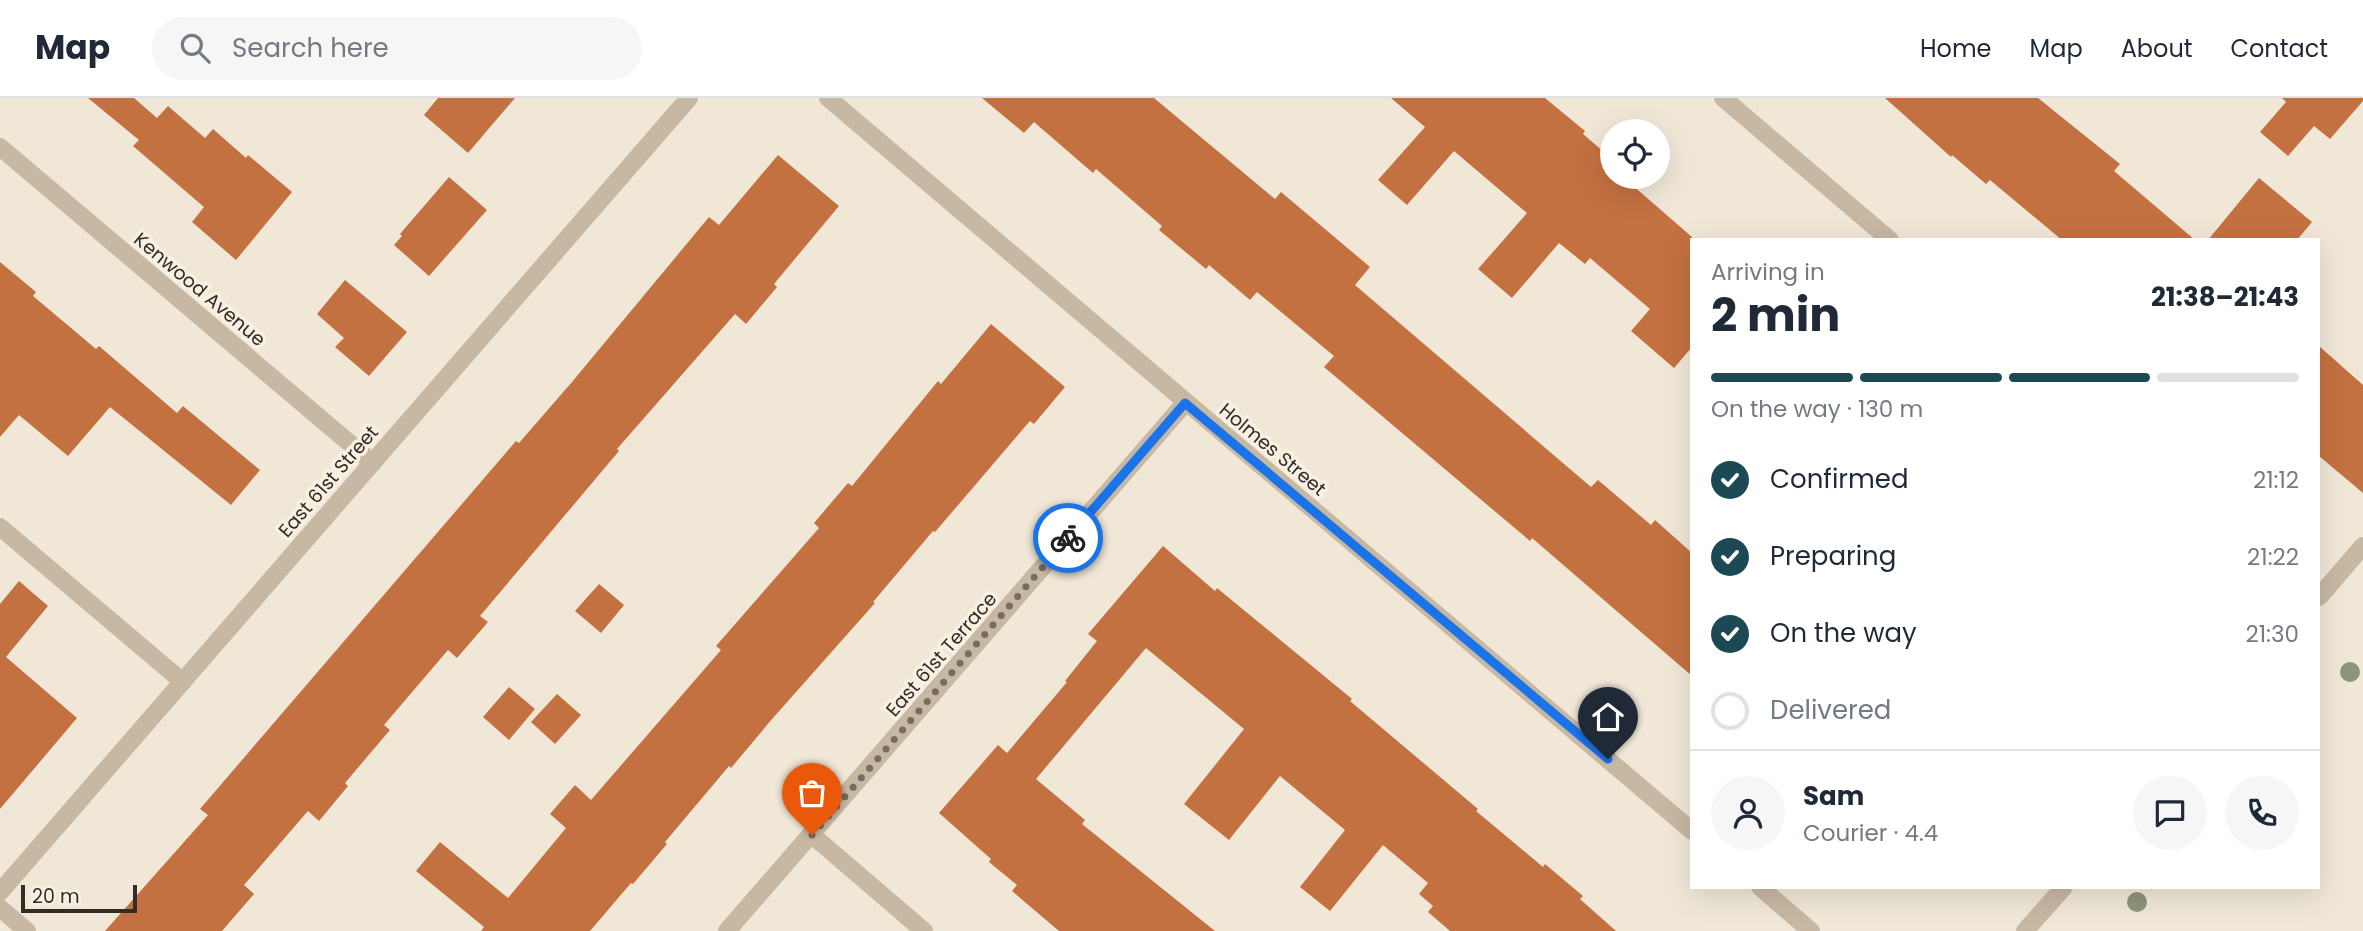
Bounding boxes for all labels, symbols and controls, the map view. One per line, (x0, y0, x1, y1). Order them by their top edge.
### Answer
search box (152, 17, 642, 80)
text: Map (35, 24, 110, 71)
icon: search (176, 29, 214, 67)
text: Search here (232, 30, 389, 66)
text: Home (1920, 32, 1992, 65)
text: Map (2030, 32, 2083, 65)
text: About (2121, 32, 2192, 65)
text: Contact (2230, 32, 2328, 65)
map controls (1600, 119, 1670, 189)
button: locate (1600, 119, 1670, 189)
street label: Kenwood Avenue (128, 226, 271, 353)
text: Arriving in (1711, 256, 1825, 288)
text: 21:38–21:43 (2151, 279, 2299, 315)
text: 2 min (1711, 283, 1840, 347)
text: On the way · 130 m (1711, 393, 1923, 425)
street label: Holmes Street (1213, 397, 1332, 502)
street label: East 61st Street (272, 420, 385, 543)
icon: check (1711, 461, 1749, 499)
text: Confirmed (1770, 461, 1908, 497)
text: 21:12 (2253, 464, 2299, 496)
courier (1033, 503, 1103, 573)
icon: bike (1049, 519, 1087, 557)
icon: check (1711, 538, 1749, 576)
text: Preparing (1770, 538, 1896, 574)
text: 21:22 (2247, 541, 2299, 573)
street label: East 61st Terrace (880, 586, 1003, 722)
icon: check (1711, 615, 1749, 653)
text: On the way (1770, 615, 1917, 651)
text: 21:30 (2246, 618, 2299, 650)
pin (1578, 687, 1638, 759)
text: Delivered (1770, 692, 1891, 728)
icon: home (1589, 698, 1627, 736)
pin (782, 763, 842, 835)
icon: bag (793, 774, 831, 812)
button: person (1711, 776, 1785, 850)
button: chat (2133, 776, 2207, 850)
button: phone (2225, 776, 2299, 850)
text: Sam (1803, 778, 1864, 814)
text: Courier · 4.4 (1803, 817, 1938, 849)
scale bar (21, 882, 136, 914)
text: 20 m (32, 883, 80, 910)

